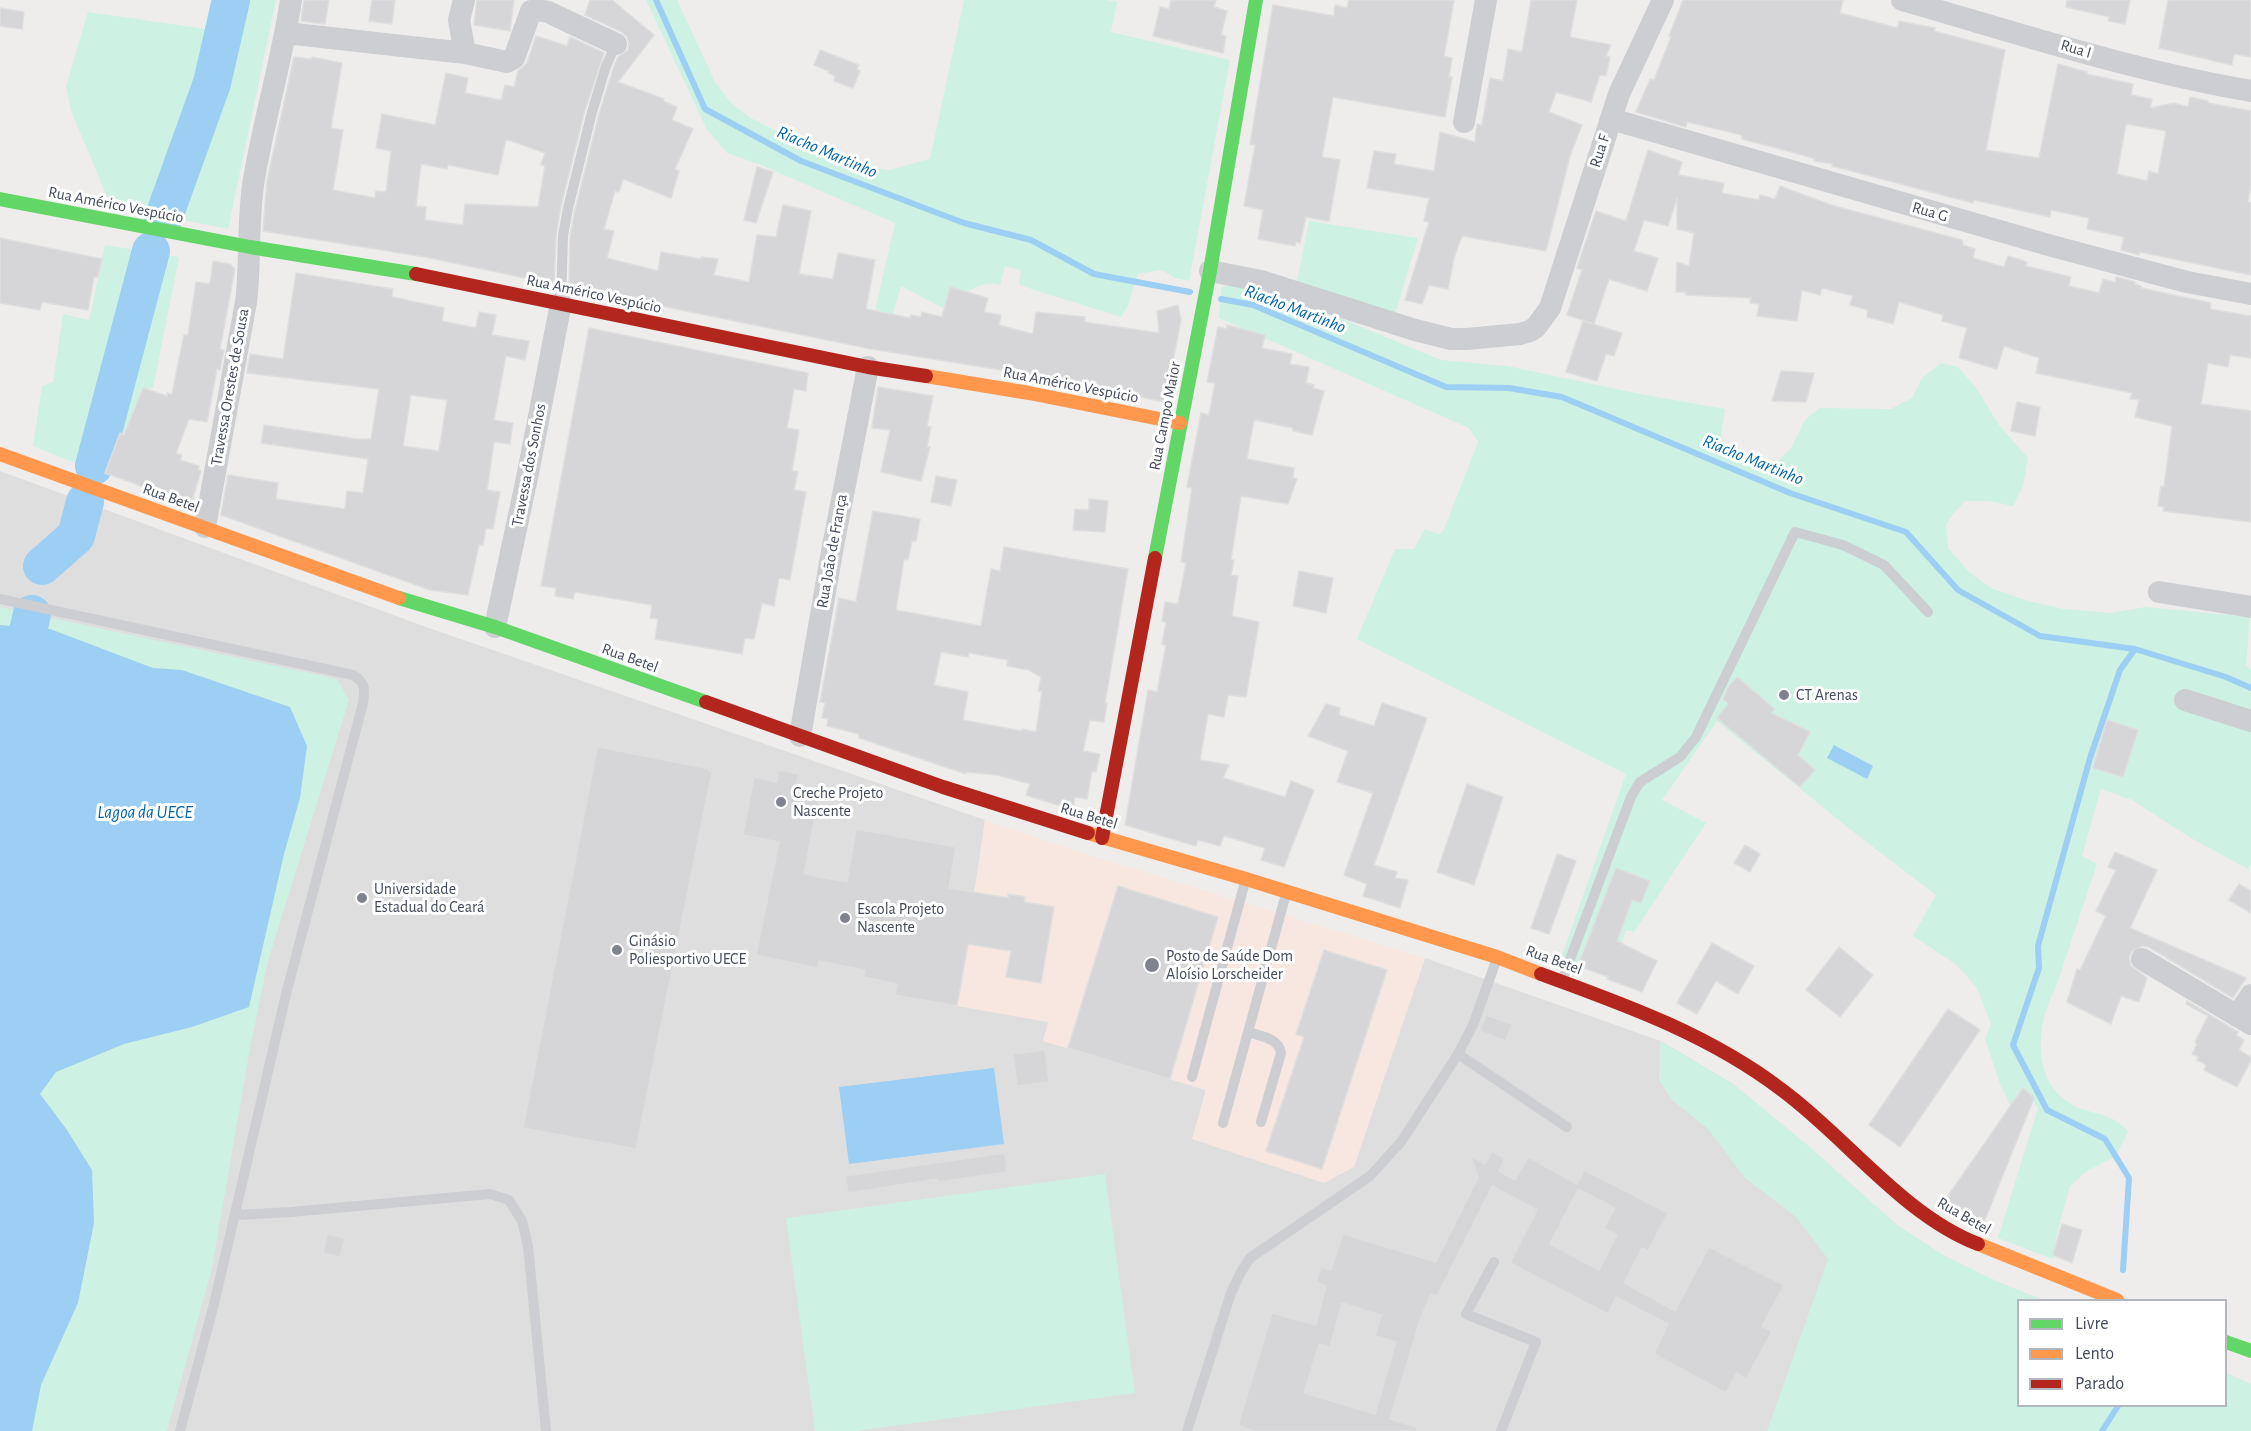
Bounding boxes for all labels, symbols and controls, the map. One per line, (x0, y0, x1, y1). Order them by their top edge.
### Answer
street label: Rua I (2058, 35, 2094, 63)
water label: Riacho Martinho (774, 121, 880, 183)
street label: Rua F (1586, 132, 1614, 170)
street label: Rua Américo Vespúcio (47, 182, 185, 228)
street label: Rua G (1910, 198, 1950, 226)
street label: Rua Américo Vespúcio (525, 270, 663, 318)
water label: Riacho Martinho (1241, 280, 1349, 338)
street label: Travessa Orestes de Sousa (207, 307, 253, 467)
street label: Rua Campo Maior (1145, 360, 1185, 472)
street label: Rua Américo Vespúcio (1002, 362, 1140, 408)
street label: Travessa dos Sonhos (508, 402, 550, 528)
water label: Riacho Martinho (1699, 430, 1807, 490)
street label: Rua Betel (140, 479, 202, 517)
street label: Rua João de França (813, 492, 851, 610)
street label: Rua Betel (599, 639, 661, 677)
place label: CT Arenas (1796, 685, 1858, 705)
marker: CT Arenas (1777, 688, 1791, 702)
place label: Creche Projeto Nascente (793, 783, 883, 821)
marker: Creche Projeto Nascente (774, 795, 788, 809)
street label: Rua Betel (1058, 798, 1120, 834)
water label: Lagoa da UECE (97, 802, 193, 824)
place label: Universidade Estadual do Ceará (374, 879, 484, 917)
marker: Universidade Estadual do Ceará (355, 891, 369, 905)
place label: Escola Projeto Nascente (857, 899, 944, 937)
marker: Escola Projeto Nascente (838, 911, 852, 925)
place label: Ginásio Poliesportivo UECE (629, 931, 746, 969)
street label: Rua Betel (1523, 941, 1585, 979)
marker: Ginásio Poliesportivo UECE (610, 943, 624, 957)
place label: Posto de Saúde Dom Aloísio Lorscheider (1166, 946, 1293, 984)
marker: Posto de Saúde Dom Aloísio Lorscheider (1143, 956, 1161, 974)
street label: Rua Betel (1934, 1193, 1994, 1239)
legend (2017, 1299, 2227, 1407)
text: Livre (2075, 1315, 2109, 1333)
text: Lento (2075, 1345, 2114, 1363)
text: Parado (2075, 1375, 2124, 1393)

